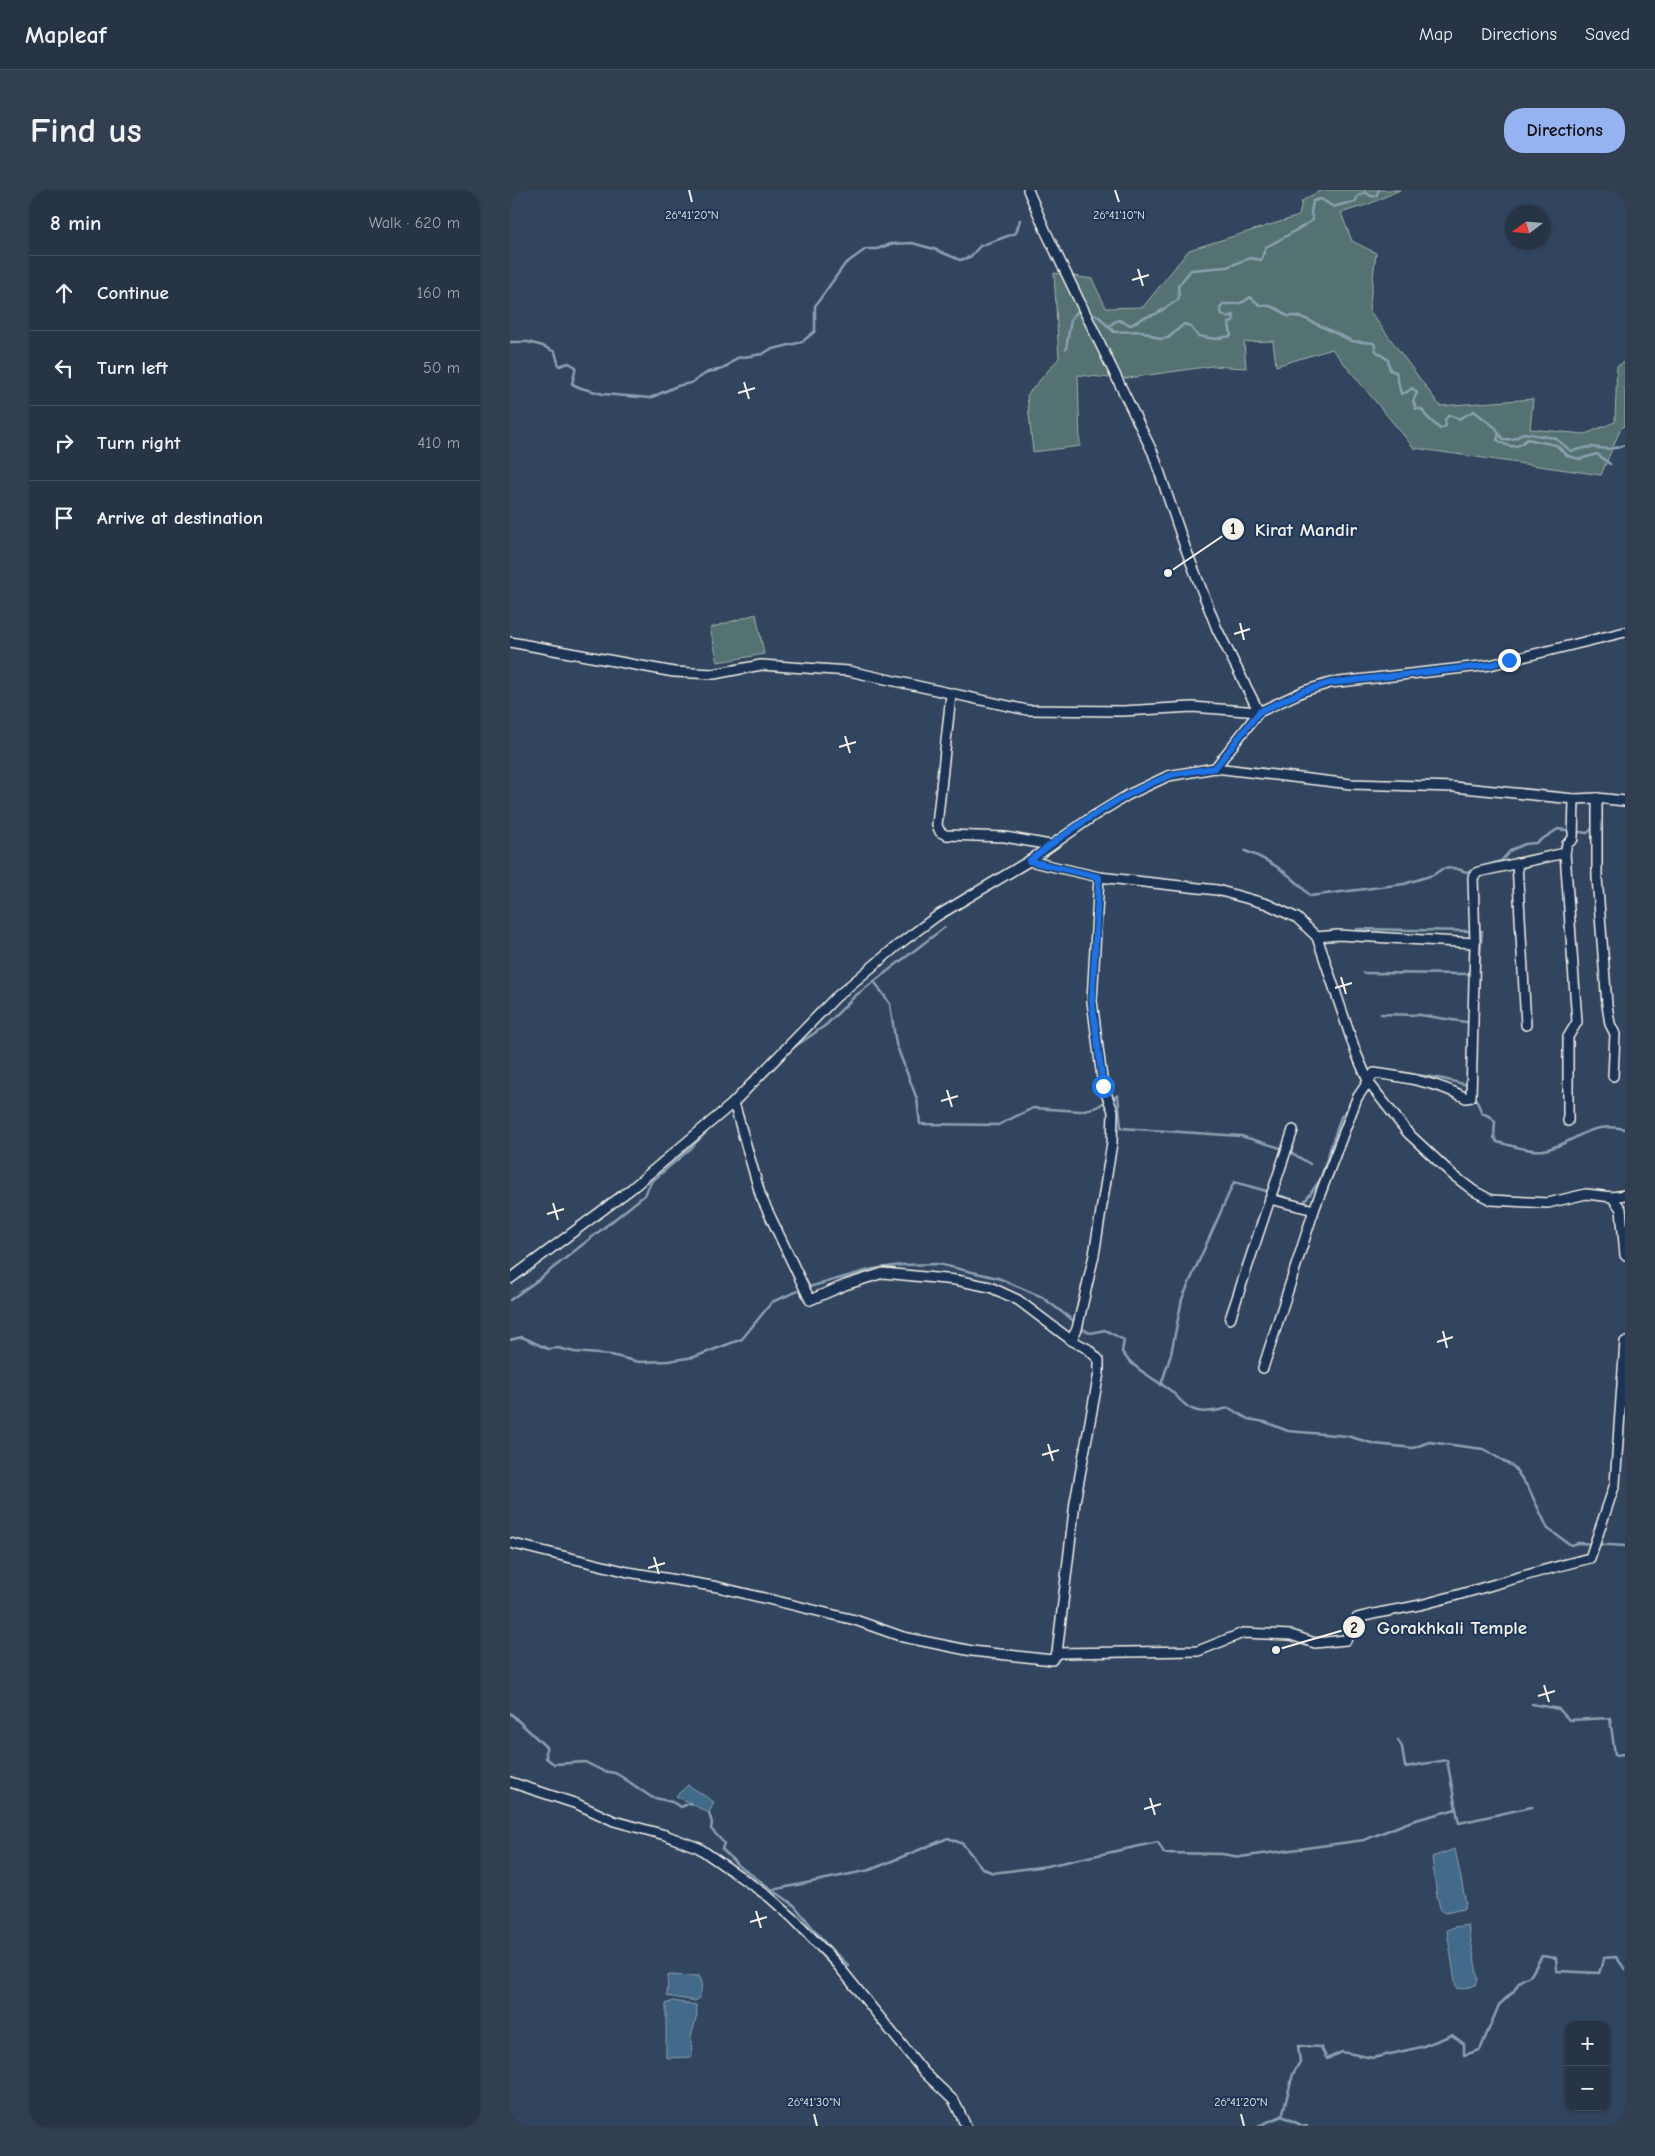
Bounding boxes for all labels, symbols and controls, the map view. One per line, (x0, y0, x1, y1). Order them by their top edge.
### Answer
text: Mapleaf (25, 21, 106, 49)
text: Map (1419, 24, 1453, 45)
text: Directions (1481, 24, 1557, 45)
text: Saved (1585, 24, 1630, 45)
button: Directions (1504, 108, 1625, 153)
text: Find us (30, 110, 142, 151)
north arrow (1505, 205, 1550, 250)
text: 26°41'20"N (665, 208, 719, 222)
text: 26°41'10"N (1093, 208, 1145, 222)
text: 8 min (50, 211, 101, 235)
text: Walk · 620 m (369, 214, 460, 232)
icon: ahead (50, 279, 78, 307)
text: Continue (97, 282, 169, 304)
text: 160 m (417, 284, 460, 302)
icon: left (50, 354, 78, 382)
text: Turn left (97, 357, 168, 379)
text: 50 m (423, 359, 460, 377)
icon: right (50, 429, 78, 457)
text: Turn right (97, 432, 181, 454)
text: 410 m (418, 434, 460, 452)
icon: arrive (50, 504, 78, 532)
text: Arrive at destination (97, 507, 263, 529)
callout: Kirat Mandir (1220, 512, 1368, 546)
text: Kirat Mandir (1255, 519, 1358, 541)
text: 1 (1230, 520, 1236, 538)
route end (1498, 649, 1521, 672)
route start (1092, 1075, 1115, 1098)
callout: Gorakhkali Temple (1342, 1610, 1537, 1644)
text: Gorakhkali Temple (1377, 1617, 1527, 1639)
text: 2 (1350, 1619, 1358, 1637)
map controls (1565, 2021, 1610, 2111)
button: + (1565, 2021, 1610, 2066)
button: − (1565, 2066, 1610, 2111)
text: 26°41'30"N (787, 2095, 841, 2109)
text: 26°41'20"N (1214, 2095, 1268, 2109)

